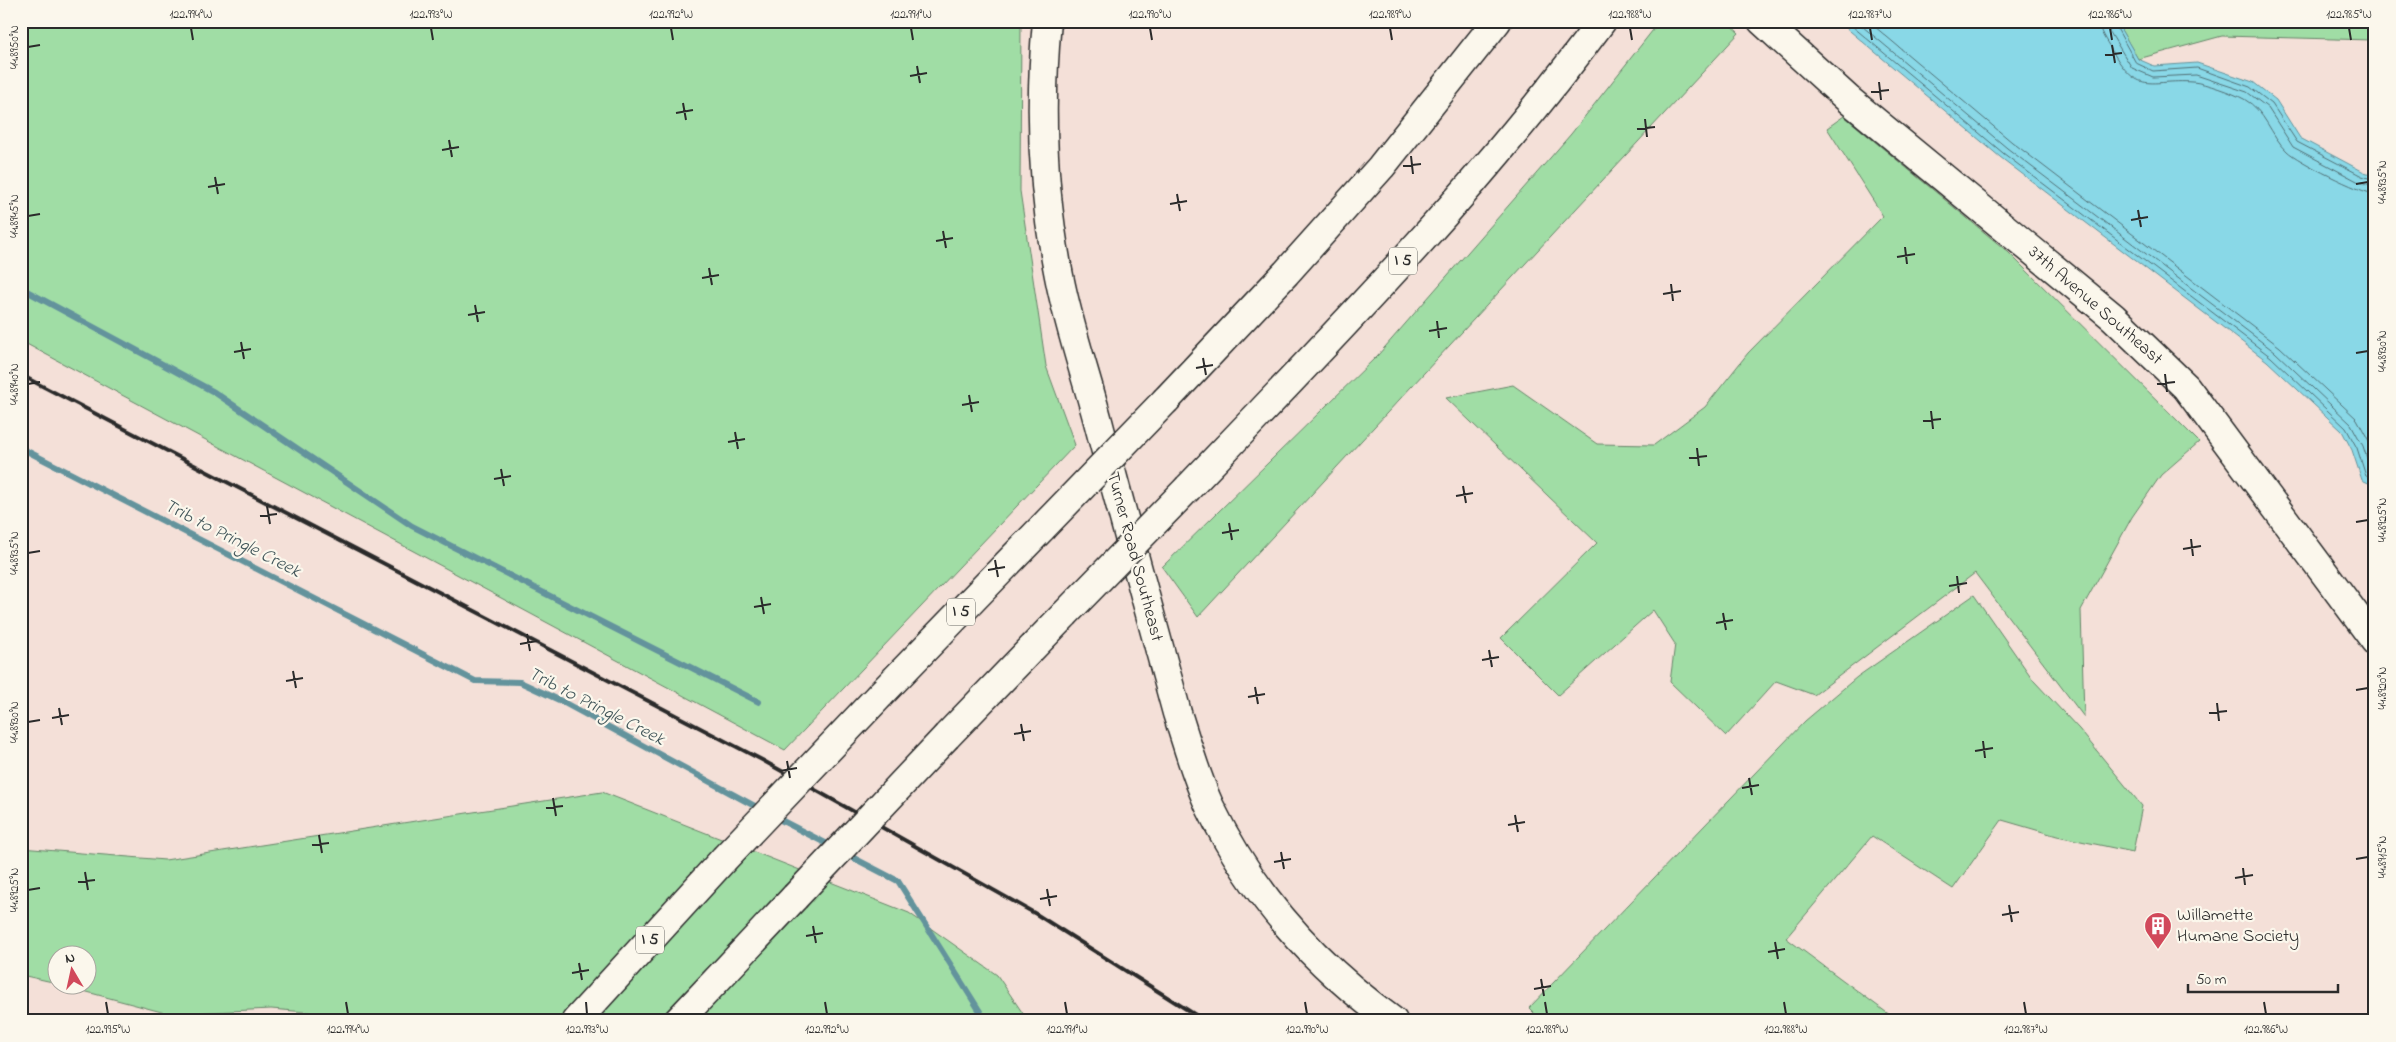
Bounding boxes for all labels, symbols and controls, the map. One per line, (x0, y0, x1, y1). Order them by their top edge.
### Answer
text: 122.994°W (170, 6, 212, 24)
text: 122.993°W (410, 6, 452, 24)
text: 122.992°W (649, 6, 693, 24)
text: 122.991°W (890, 6, 932, 24)
text: 122.990°W (1128, 6, 1172, 24)
text: 122.989°W (1369, 6, 1411, 24)
text: 122.988°W (1608, 6, 1652, 24)
text: 122.987°W (1848, 6, 1892, 24)
text: 122.986°W (2088, 6, 2132, 24)
text: 122.985°W (2326, 6, 2372, 24)
text: 44.8950°N (6, 25, 24, 69)
text: 44.8935°N (2374, 160, 2392, 204)
text: 44.8945°N (6, 194, 24, 238)
street label: 37th Avenue Southeast (2022, 240, 2168, 372)
road number: I 5 (1389, 248, 1417, 274)
text: 44.8930°N (2374, 330, 2392, 372)
text: 44.8940°N (6, 363, 24, 405)
street label: Turner Road Southeast (1099, 469, 1169, 645)
water label: Trib to Pringle Creek (158, 493, 306, 586)
text: 44.8925°N (2374, 498, 2392, 542)
text: 44.8935°N (6, 531, 24, 575)
road number: I 5 (947, 598, 975, 626)
water label: Trib to Pringle Creek (522, 661, 670, 754)
text: 44.8920°N (2374, 667, 2392, 709)
text: 44.8930°N (6, 701, 24, 743)
text: 44.8915°N (2374, 836, 2392, 878)
text: 44.8925°N (6, 868, 24, 912)
place label: Willamette Humane Society (2177, 903, 2299, 950)
building icon: Willamette Humane Society (2143, 911, 2173, 950)
road number: I 5 (636, 926, 664, 954)
north arrow (48, 944, 98, 994)
text: N (64, 948, 77, 970)
scale bar (2188, 962, 2338, 994)
text: 50 m (2196, 969, 2227, 991)
text: 122.995°W (86, 1021, 130, 1039)
text: 122.994°W (327, 1021, 369, 1039)
text: 122.993°W (566, 1021, 608, 1039)
text: 122.992°W (805, 1021, 849, 1039)
text: 122.991°W (1046, 1021, 1088, 1039)
text: 122.990°W (1285, 1021, 1329, 1039)
text: 122.989°W (1526, 1021, 1568, 1039)
text: 122.988°W (1764, 1021, 1808, 1039)
text: 122.987°W (2004, 1021, 2048, 1039)
text: 122.986°W (2244, 1021, 2288, 1039)

